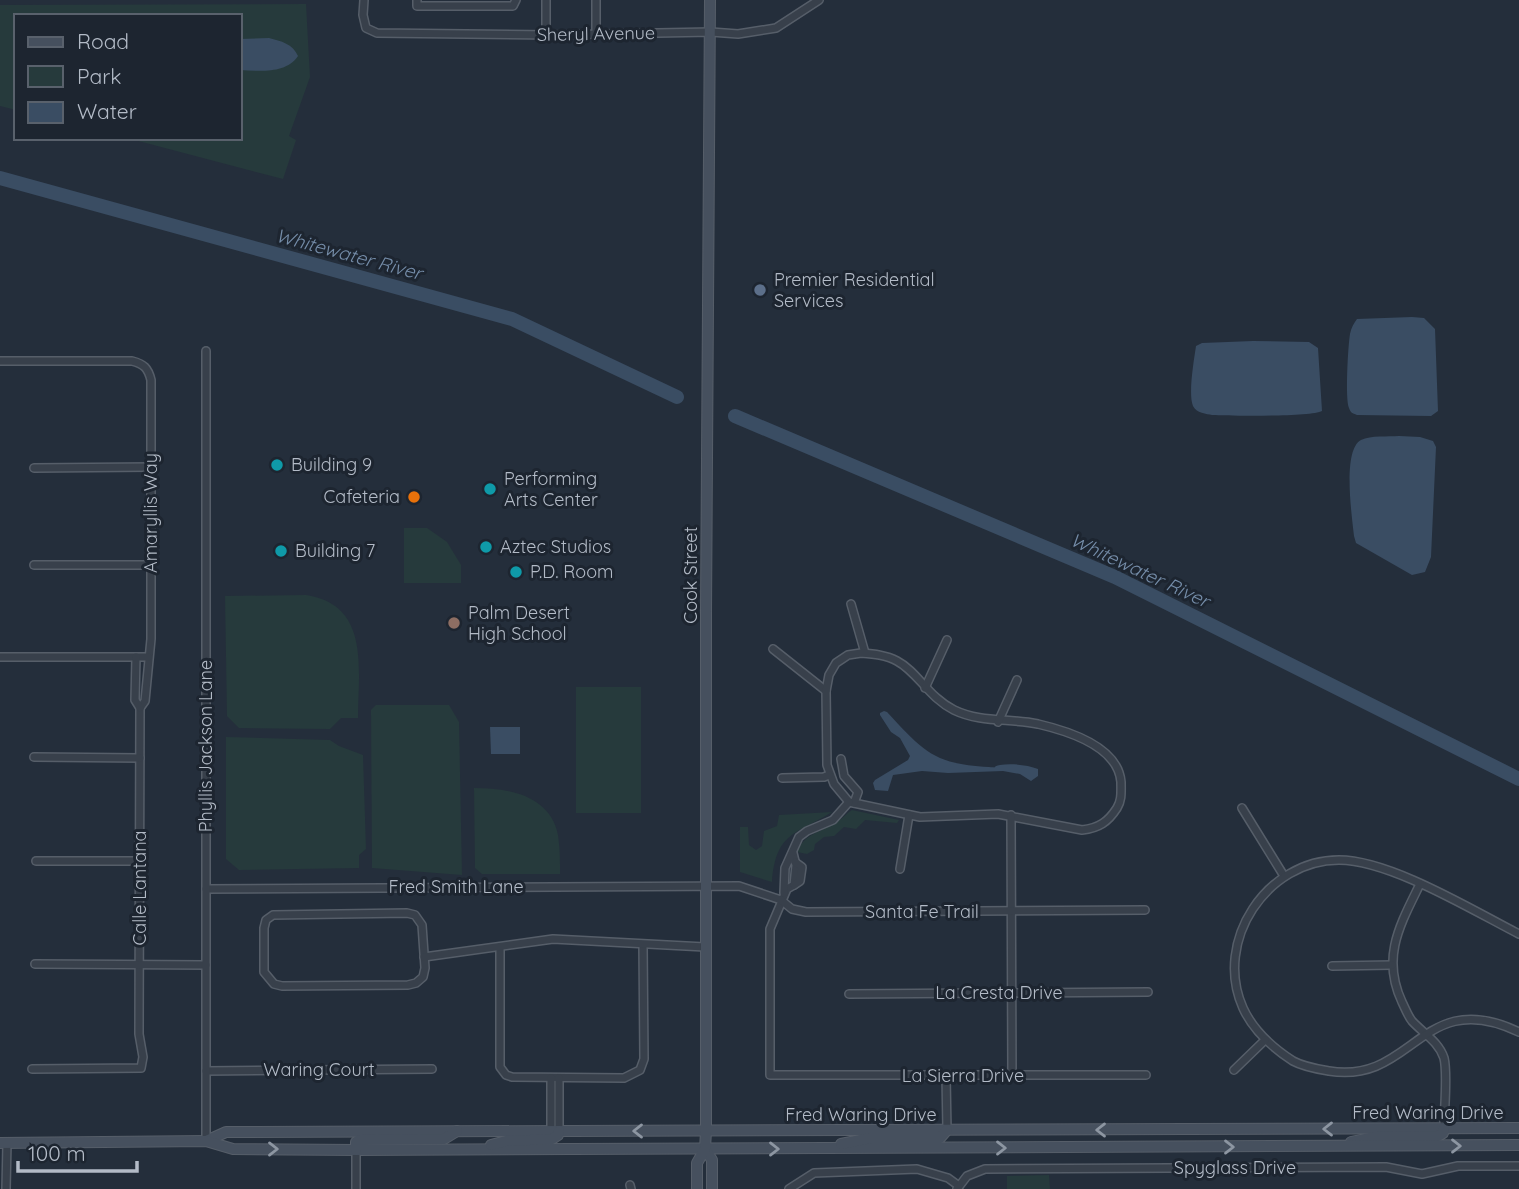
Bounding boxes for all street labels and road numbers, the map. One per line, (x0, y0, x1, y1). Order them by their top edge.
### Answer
street label: Sheryl Avenue (537, 21, 655, 46)
street label: Amaryllis Way (139, 453, 162, 573)
street label: Cook Street (679, 526, 702, 624)
street label: Phyllis Jackson Lane (194, 660, 217, 832)
street label: Calle Lantana (128, 830, 151, 946)
street label: Fred Smith Lane (388, 875, 524, 898)
street label: Santa Fe Trail (865, 900, 979, 923)
street label: La Cresta Drive (935, 981, 1063, 1004)
street label: Waring Court (263, 1058, 375, 1081)
street label: La Sierra Drive (902, 1064, 1024, 1087)
street label: Fred Waring Drive (1352, 1101, 1504, 1124)
street label: Fred Waring Drive (785, 1103, 937, 1126)
street label: Spyglass Drive (1174, 1156, 1296, 1179)

